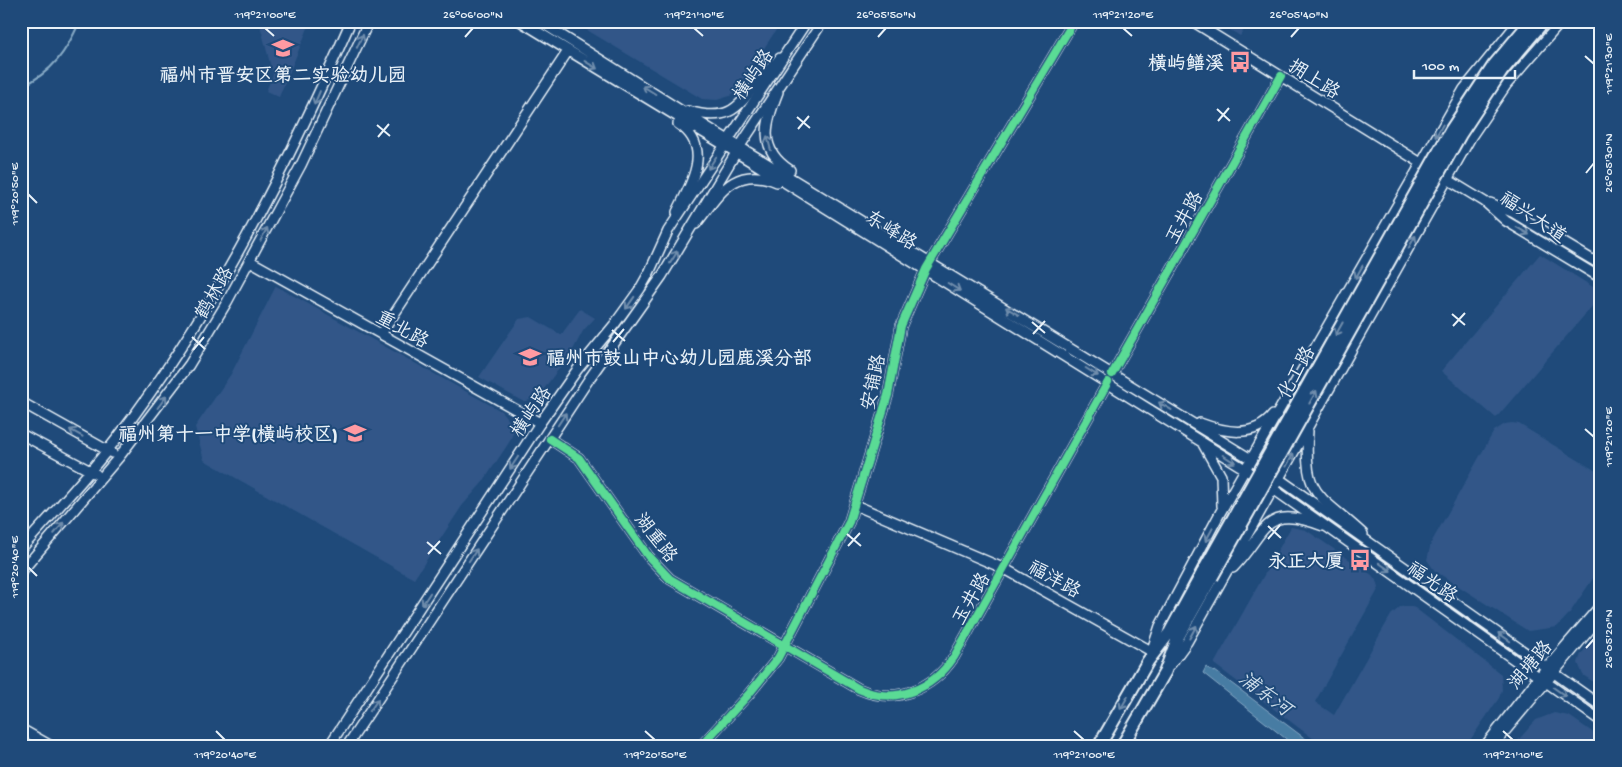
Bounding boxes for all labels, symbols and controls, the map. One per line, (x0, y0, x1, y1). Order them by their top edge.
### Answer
text: 119°21'00"E (234, 9, 296, 23)
text: 26°06'00"N (443, 9, 503, 23)
text: 119°21'10"E (664, 9, 724, 23)
text: 26°05'50"N (856, 9, 916, 23)
text: 119°21'20"E (1092, 9, 1154, 23)
text: 26°05'40"N (1270, 9, 1329, 23)
text: 119°21'30"E (1603, 33, 1617, 95)
one-way arrow (356, 34, 365, 49)
school or university icon: 福州市晋安区第二实验幼儿园 (270, 35, 296, 61)
street label: 横屿路 (729, 45, 780, 106)
scale bar (1414, 48, 1516, 80)
bus stop icon: 横屿鳝溪 (1227, 49, 1253, 75)
place label: 横屿鳝溪 (1148, 53, 1224, 77)
street label: 拥上路 (1283, 55, 1344, 106)
text: 100 m (1421, 58, 1460, 76)
one-way arrow (584, 60, 598, 70)
place label: 福州市晋安区第二实验幼儿园 (159, 65, 407, 89)
one-way arrow (642, 85, 656, 95)
one-way arrow (312, 90, 322, 105)
one-way arrow (1434, 123, 1444, 138)
text: 26°05'30"N (1603, 133, 1617, 193)
one-way arrow (764, 135, 773, 151)
one-way arrow (707, 156, 717, 170)
text: 119°20'50"E (9, 162, 23, 226)
street label: 福兴大道 (1494, 187, 1571, 250)
street label: 玉井路 (1161, 188, 1210, 249)
street label: 东峰路 (860, 206, 921, 257)
one-way arrow (259, 226, 269, 241)
one-way arrow (1516, 227, 1530, 237)
one-way arrow (1408, 235, 1418, 250)
one-way arrow (670, 250, 680, 264)
street label: 鹤林路 (191, 263, 240, 324)
one-way arrow (1354, 264, 1363, 279)
one-way arrow (946, 282, 960, 292)
one-way arrow (625, 296, 635, 310)
street label: 重北路 (371, 306, 432, 355)
one-way arrow (1005, 306, 1019, 316)
one-way arrow (1334, 321, 1344, 336)
street label: 化工路 (1273, 343, 1322, 404)
school or university icon: 福州市鼓山中心幼儿园鹿溪分部 (517, 344, 543, 370)
place label: 福州市鼓山中心幼儿园鹿溪分部 (546, 348, 812, 372)
street label: 安铺路 (857, 352, 893, 413)
one-way arrow (1084, 368, 1098, 378)
street label: 横屿路 (507, 382, 558, 443)
one-way arrow (1308, 390, 1318, 405)
one-way arrow (157, 395, 167, 409)
one-way arrow (1158, 401, 1172, 411)
text: 119°21'20"E (1603, 406, 1617, 468)
one-way arrow (558, 413, 568, 427)
school or university icon: 福州第十一中学(横屿校区) (342, 420, 368, 446)
place label: 福州第十一中学(横屿校区) (118, 424, 338, 448)
one-way arrow (70, 428, 84, 438)
one-way arrow (1286, 453, 1296, 468)
one-way arrow (1222, 454, 1236, 464)
one-way arrow (509, 456, 520, 470)
street label: 湖重路 (628, 509, 682, 569)
one-way arrow (54, 522, 65, 535)
one-way arrow (1204, 527, 1214, 542)
text: 119°20'40"E (9, 536, 23, 599)
bus stop icon: 永正大厦 (1347, 547, 1373, 573)
one-way arrow (468, 548, 478, 562)
place label: 永正大厦 (1268, 551, 1344, 575)
street label: 福洋路 (1023, 556, 1084, 605)
street label: 福光路 (1401, 557, 1462, 610)
one-way arrow (1378, 562, 1392, 572)
street label: 玉井路 (948, 569, 997, 630)
one-way arrow (421, 592, 431, 606)
text: 26°05'20"N (1603, 609, 1617, 669)
one-way arrow (1188, 625, 1198, 639)
one-way arrow (1497, 632, 1511, 642)
street label: 湖塘路 (1504, 636, 1559, 695)
water label: 浦东河 (1233, 667, 1298, 725)
one-way arrow (1553, 687, 1567, 697)
one-way arrow (1118, 695, 1128, 710)
one-way arrow (369, 698, 379, 712)
text: 119°20'40"E (193, 749, 256, 763)
text: 119°20'50"E (623, 749, 687, 763)
text: 119°21'00"E (1053, 749, 1115, 763)
text: 119°21'10"E (1483, 749, 1543, 763)

